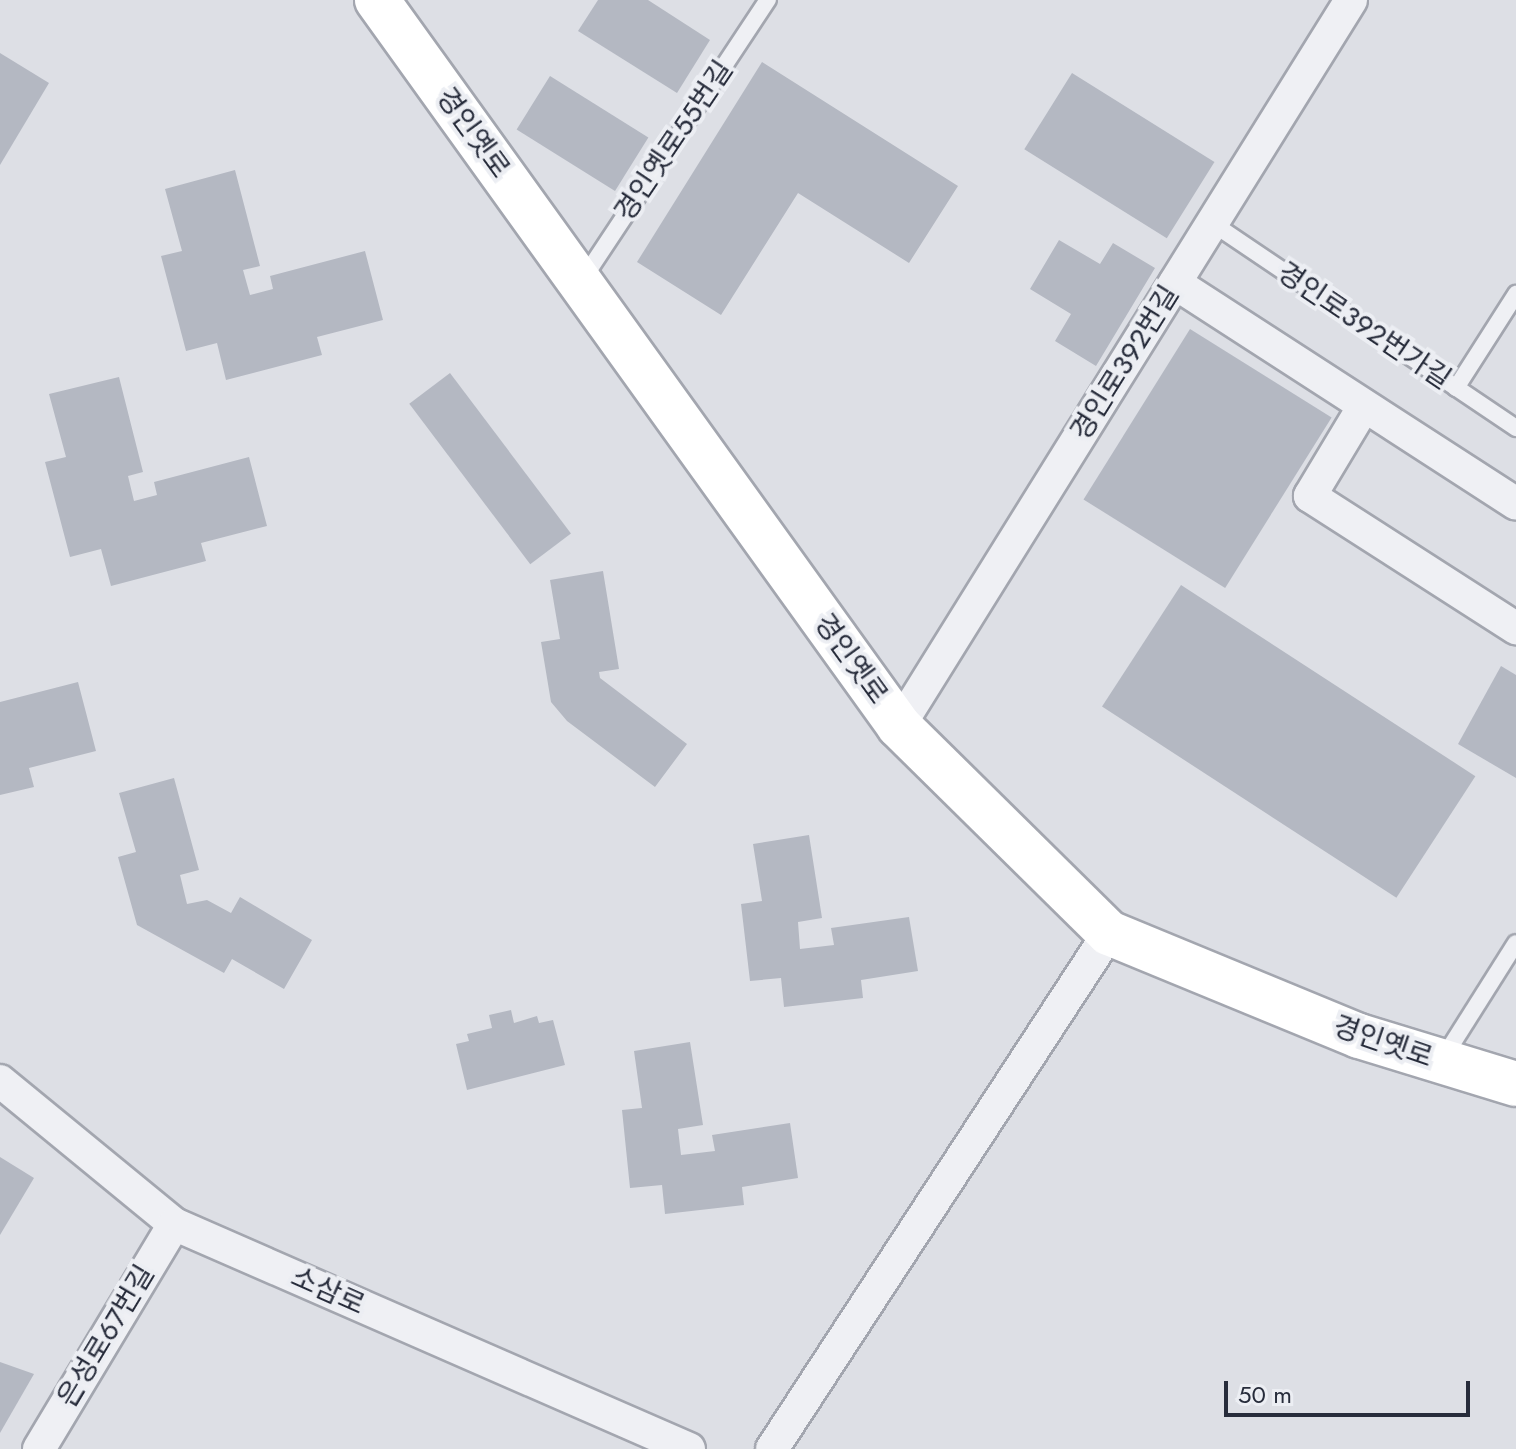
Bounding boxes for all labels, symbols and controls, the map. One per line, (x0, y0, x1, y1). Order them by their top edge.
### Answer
street label: 경인옛로55번길 (608, 54, 740, 228)
street label: 경인옛로 (429, 81, 517, 185)
street label: 경인로392번가길 (1271, 256, 1457, 396)
street label: 경인로392번길 (1064, 279, 1186, 447)
street label: 경인옛로 (807, 607, 895, 711)
street label: 경인옛로 (1329, 1009, 1437, 1075)
street label: 은성로67번길 (50, 1259, 162, 1413)
street label: 소삼로 (286, 1260, 370, 1322)
scale bar (1228, 1365, 1474, 1415)
text: 50 m (1238, 1377, 1292, 1412)

